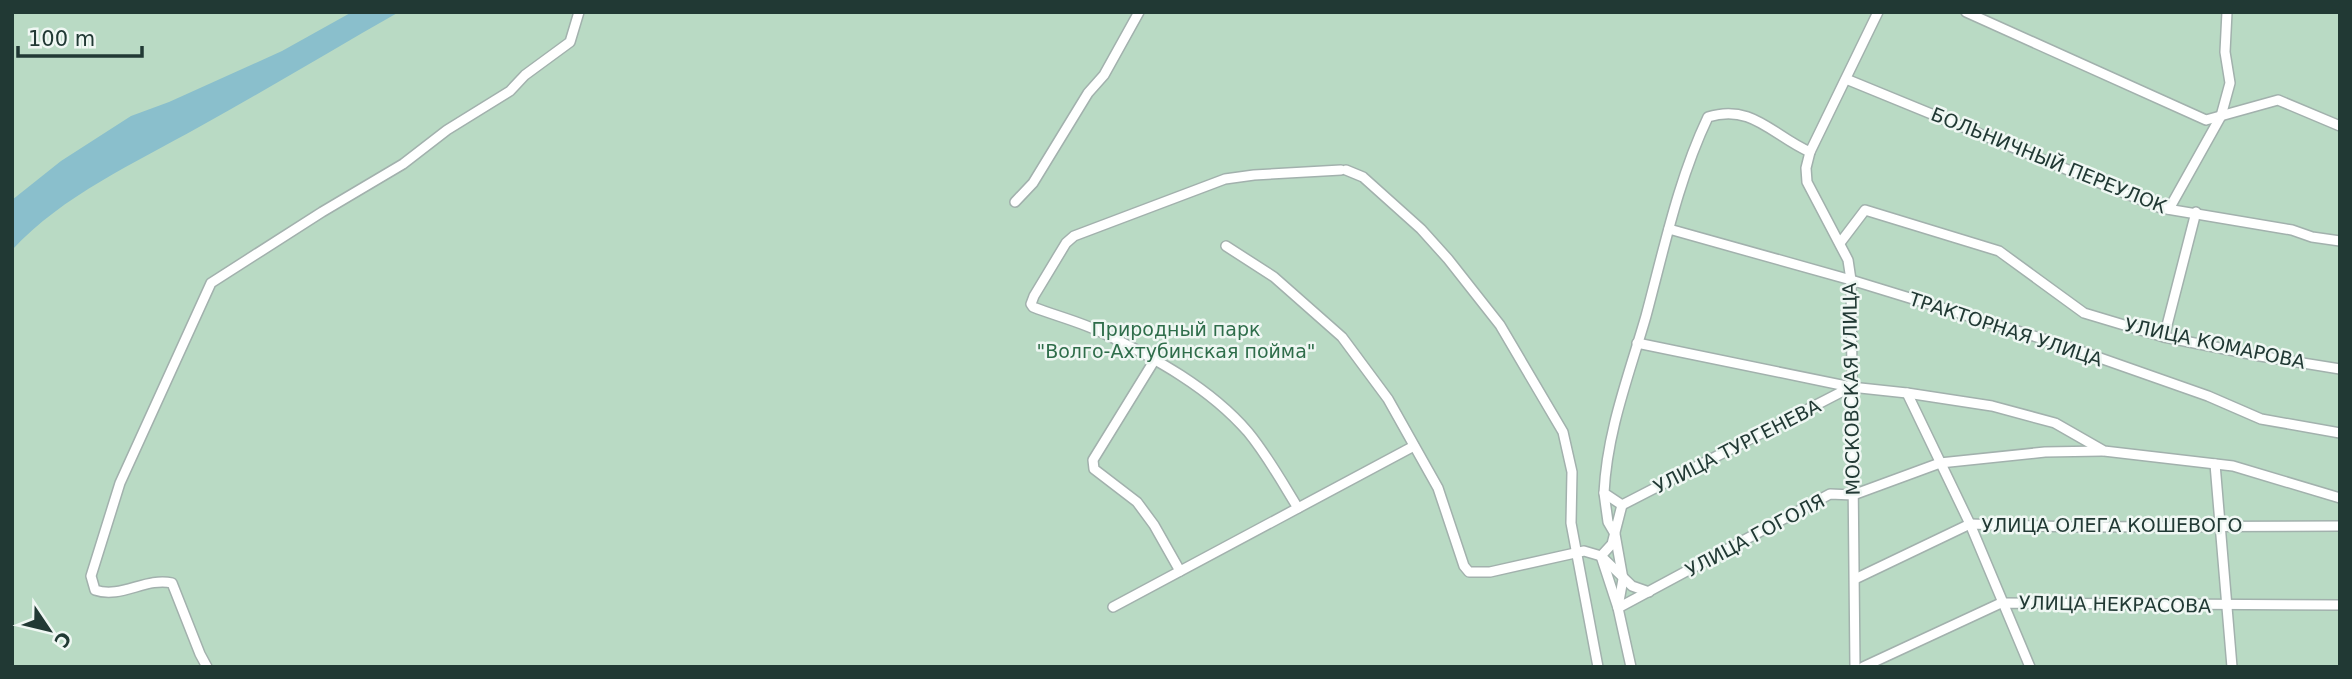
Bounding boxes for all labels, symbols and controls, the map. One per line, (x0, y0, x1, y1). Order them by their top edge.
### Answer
scale bar (18, 14, 142, 58)
text: 100 m (28, 27, 95, 51)
street label: БОЛЬНИЧНЫЙ ПЕРЕУЛОК (1928, 103, 2171, 218)
street label: МОСКОВСКАЯ УЛИЦА (1838, 282, 1864, 496)
street label: ТРАКТОРНАЯ УЛИЦА (1906, 287, 2105, 371)
street label: УЛИЦА КОМАРОВА (2123, 313, 2307, 373)
park label: Природный парк "Волго-Ахтубинская пойма" (1036, 318, 1316, 362)
street label: УЛИЦА ТУРГЕНЕВА (1650, 394, 1824, 498)
street label: УЛИЦА ГОГОЛЯ (1682, 489, 1828, 581)
street label: УЛИЦА ОЛЕГА КОШЕВОГО (1981, 514, 2243, 536)
street label: УЛИЦА НЕКРАСОВА (2019, 591, 2211, 617)
north arrow (14, 595, 84, 665)
text: С (50, 628, 76, 652)

